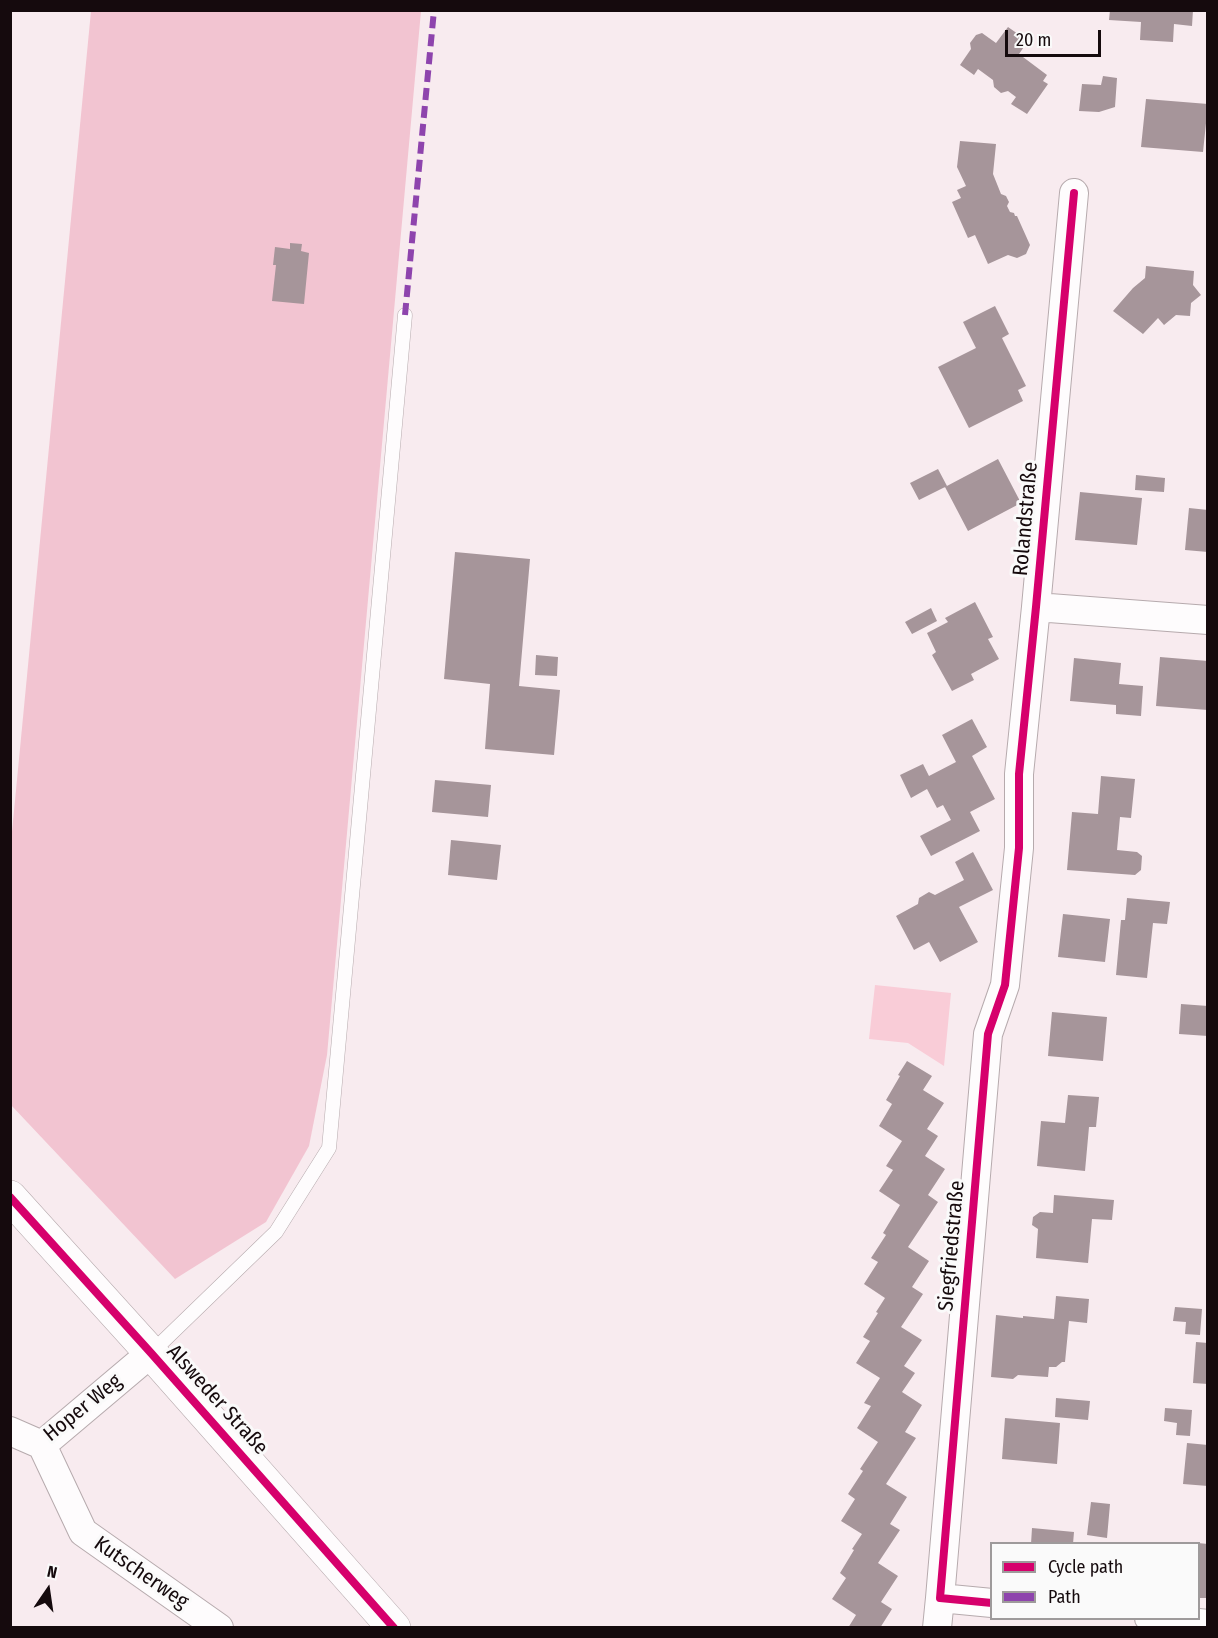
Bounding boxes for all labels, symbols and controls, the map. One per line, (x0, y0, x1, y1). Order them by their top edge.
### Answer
scale bar (1008, 18, 1104, 56)
text: 20 m (1016, 29, 1051, 51)
street label: Rolandstraße (1008, 461, 1044, 577)
street label: Siegfriedstraße (934, 1180, 970, 1312)
street label: Alsweder Straße (161, 1340, 273, 1460)
street label: Hoper Weg (39, 1369, 127, 1447)
street label: Kutscherweg (89, 1531, 193, 1615)
legend (990, 1542, 1200, 1620)
text: Cycle path (1048, 1556, 1123, 1578)
north arrow (18, 1560, 78, 1620)
text: N (45, 1562, 59, 1582)
text: Path (1048, 1586, 1081, 1608)

